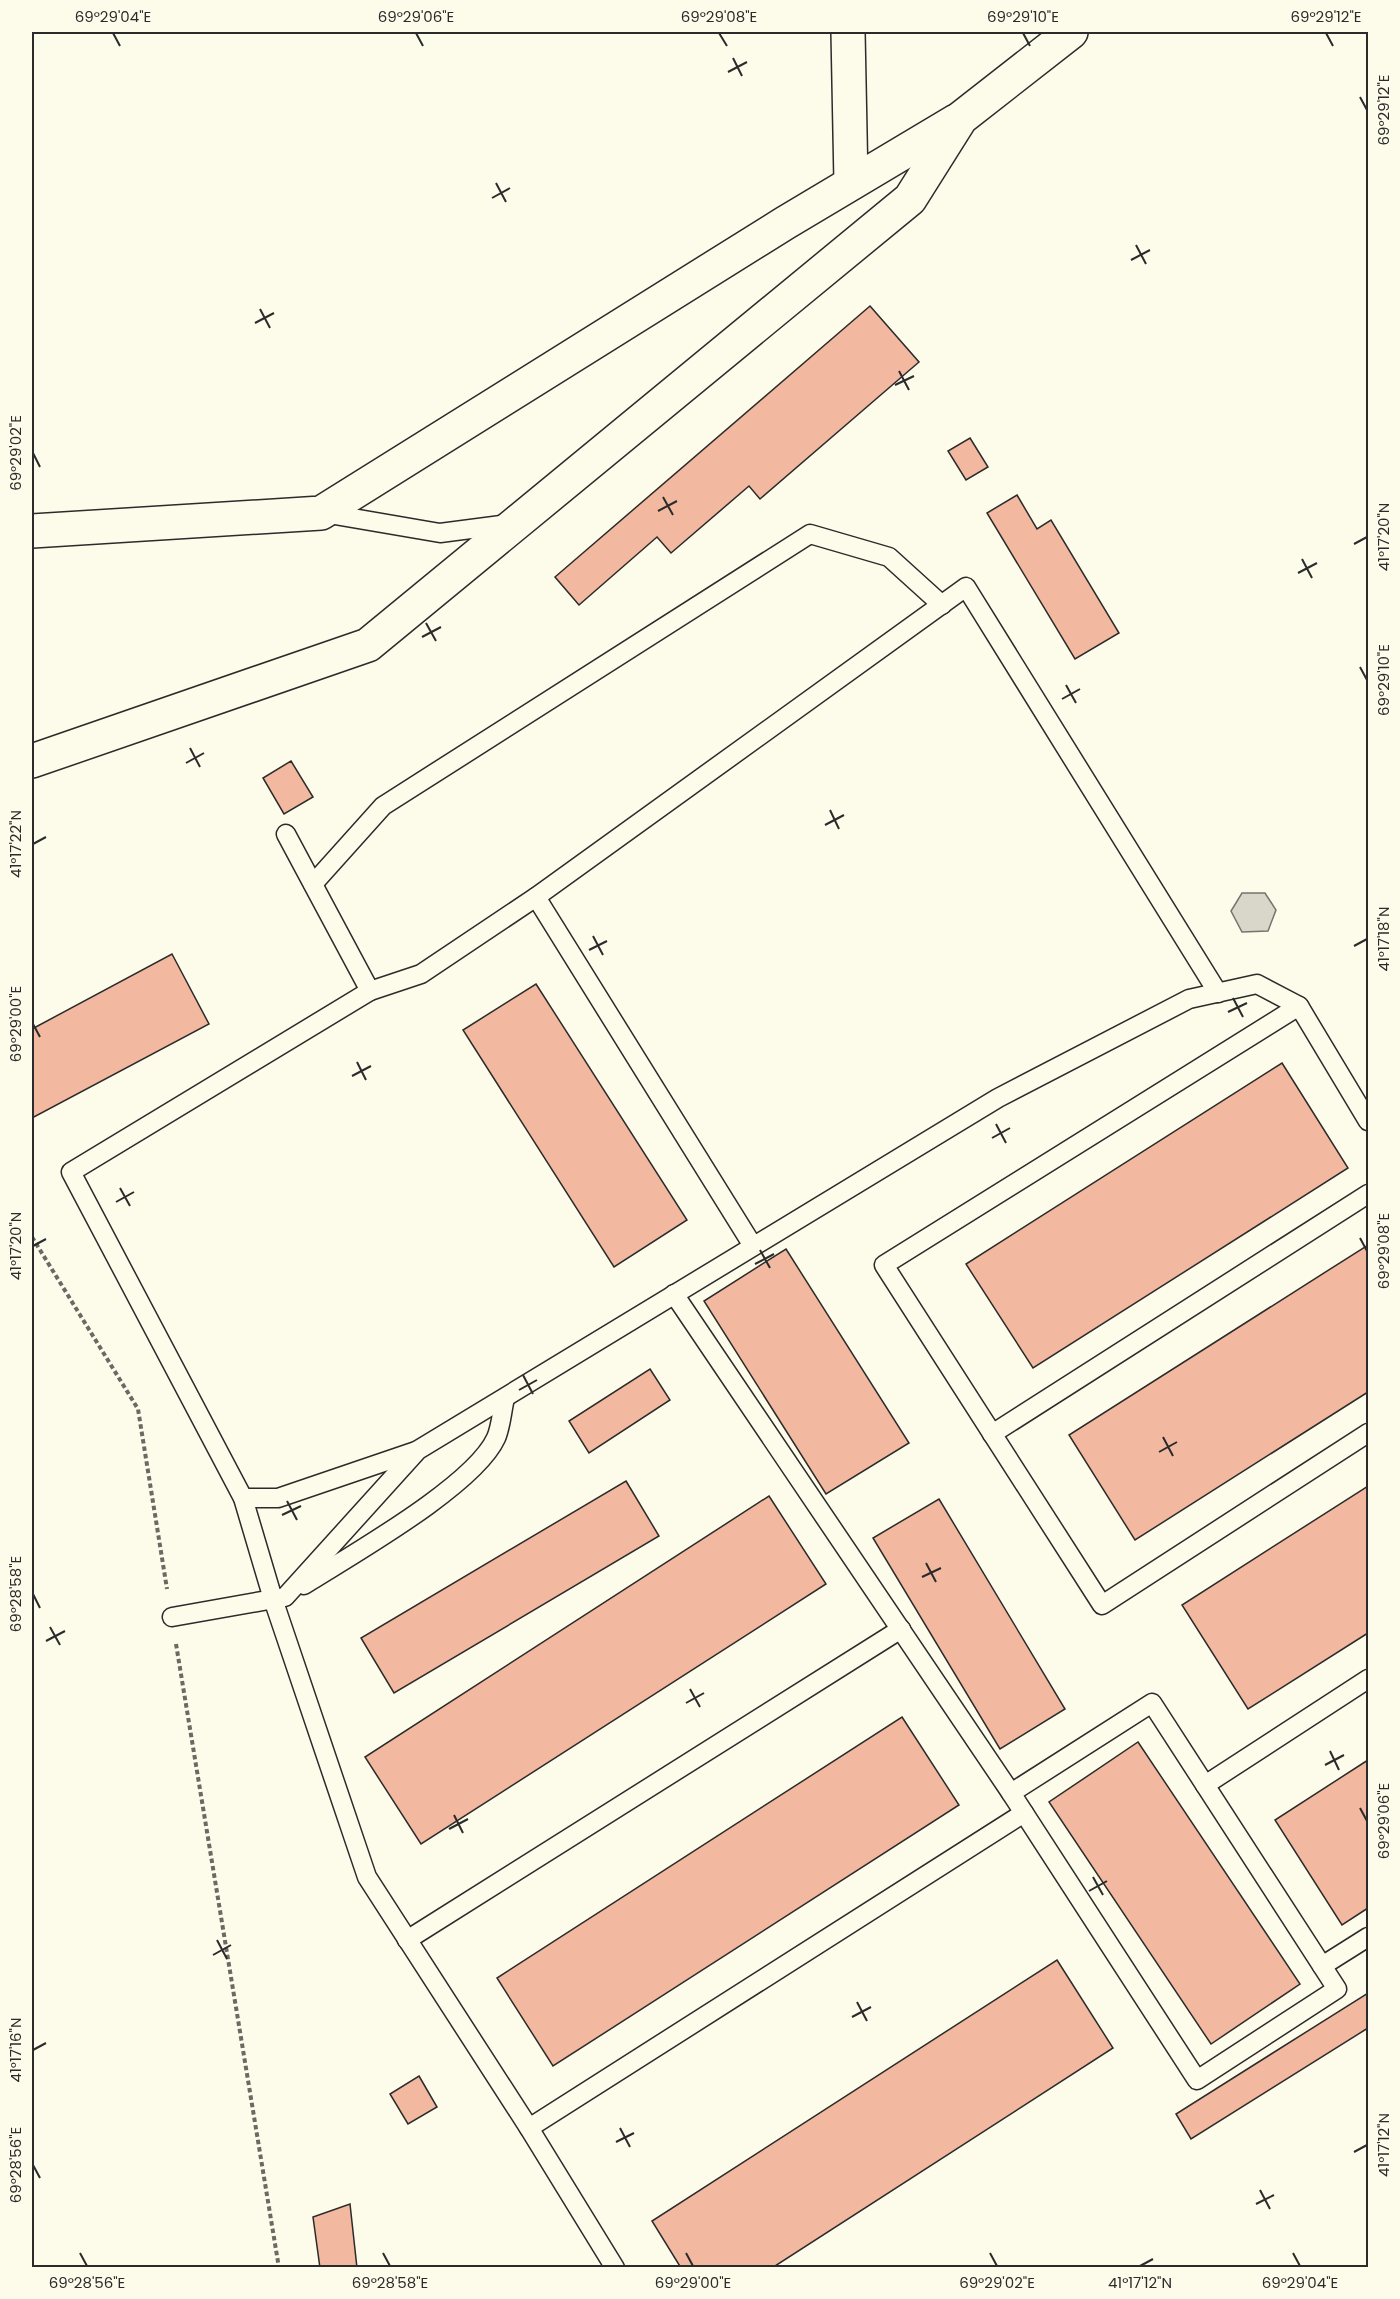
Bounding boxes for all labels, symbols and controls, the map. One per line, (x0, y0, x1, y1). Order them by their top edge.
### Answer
text: 69°29'04"E (75, 6, 151, 27)
text: 69°29'06"E (378, 6, 454, 27)
text: 69°29'08"E (681, 6, 757, 27)
text: 69°29'10"E (987, 6, 1059, 27)
text: 69°29'12"E (1290, 6, 1362, 27)
text: 69°29'12"E (1373, 74, 1394, 146)
text: 69°29'02"E (5, 415, 26, 491)
text: 41°17'20"N (1373, 503, 1394, 571)
text: 69°29'10"E (1373, 644, 1394, 716)
text: 41°17'22"N (5, 810, 26, 878)
text: 41°17'18"N (1373, 907, 1394, 971)
text: 69°29'00"E (5, 986, 26, 1062)
text: 41°17'20"N (5, 1212, 26, 1280)
text: 69°29'08"E (1373, 1213, 1394, 1289)
text: 69°28'58"E (5, 1556, 26, 1632)
text: 69°29'06"E (1373, 1783, 1394, 1859)
text: 41°17'16"N (5, 2017, 26, 2083)
text: 41°17'12"N (1373, 2113, 1394, 2177)
text: 69°28'56"E (5, 2127, 26, 2203)
text: 69°28'56"E (49, 2272, 125, 2293)
text: 69°28'58"E (352, 2272, 428, 2293)
text: 69°29'00"E (655, 2272, 731, 2293)
text: 69°29'02"E (959, 2272, 1035, 2293)
text: 41°17'12"N (1108, 2272, 1172, 2293)
text: 69°29'04"E (1262, 2272, 1338, 2293)

